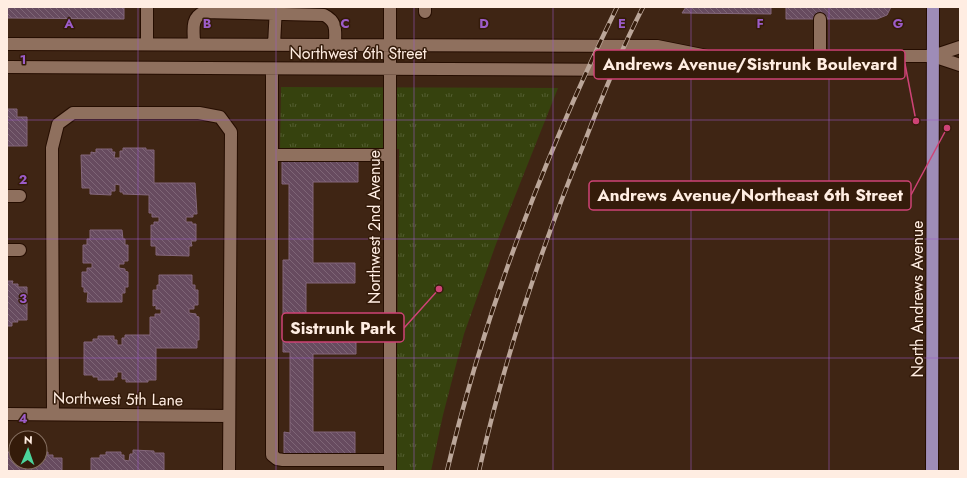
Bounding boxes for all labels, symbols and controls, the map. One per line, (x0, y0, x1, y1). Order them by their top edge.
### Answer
text: A (63, 14, 74, 33)
text: B (203, 14, 212, 33)
text: C (340, 14, 350, 33)
text: D (479, 14, 489, 33)
text: E (618, 14, 626, 33)
text: F (756, 14, 764, 33)
text: G (893, 14, 904, 33)
street label: Northwest 6th Street (289, 42, 427, 65)
text: 1 (20, 50, 26, 69)
callout: Andrews Avenue/Sistrunk Boulevard (594, 50, 905, 79)
text: Andrews Avenue/Sistrunk Boulevard (602, 52, 897, 76)
street label: Northwest 2nd Avenue (363, 150, 386, 304)
text: 2 (19, 170, 27, 189)
callout: Andrews Avenue/Northeast 6th Street (589, 181, 911, 210)
text: Andrews Avenue/Northeast 6th Street (596, 183, 903, 207)
street label: North Andrews Avenue (906, 221, 929, 377)
text: 3 (19, 289, 27, 308)
callout: Sistrunk Park (282, 313, 404, 342)
text: Sistrunk Park (290, 316, 396, 340)
street label: Northwest 5th Lane (53, 386, 183, 412)
text: 4 (18, 409, 28, 428)
north arrow (8, 430, 48, 470)
text: N (24, 432, 33, 448)

